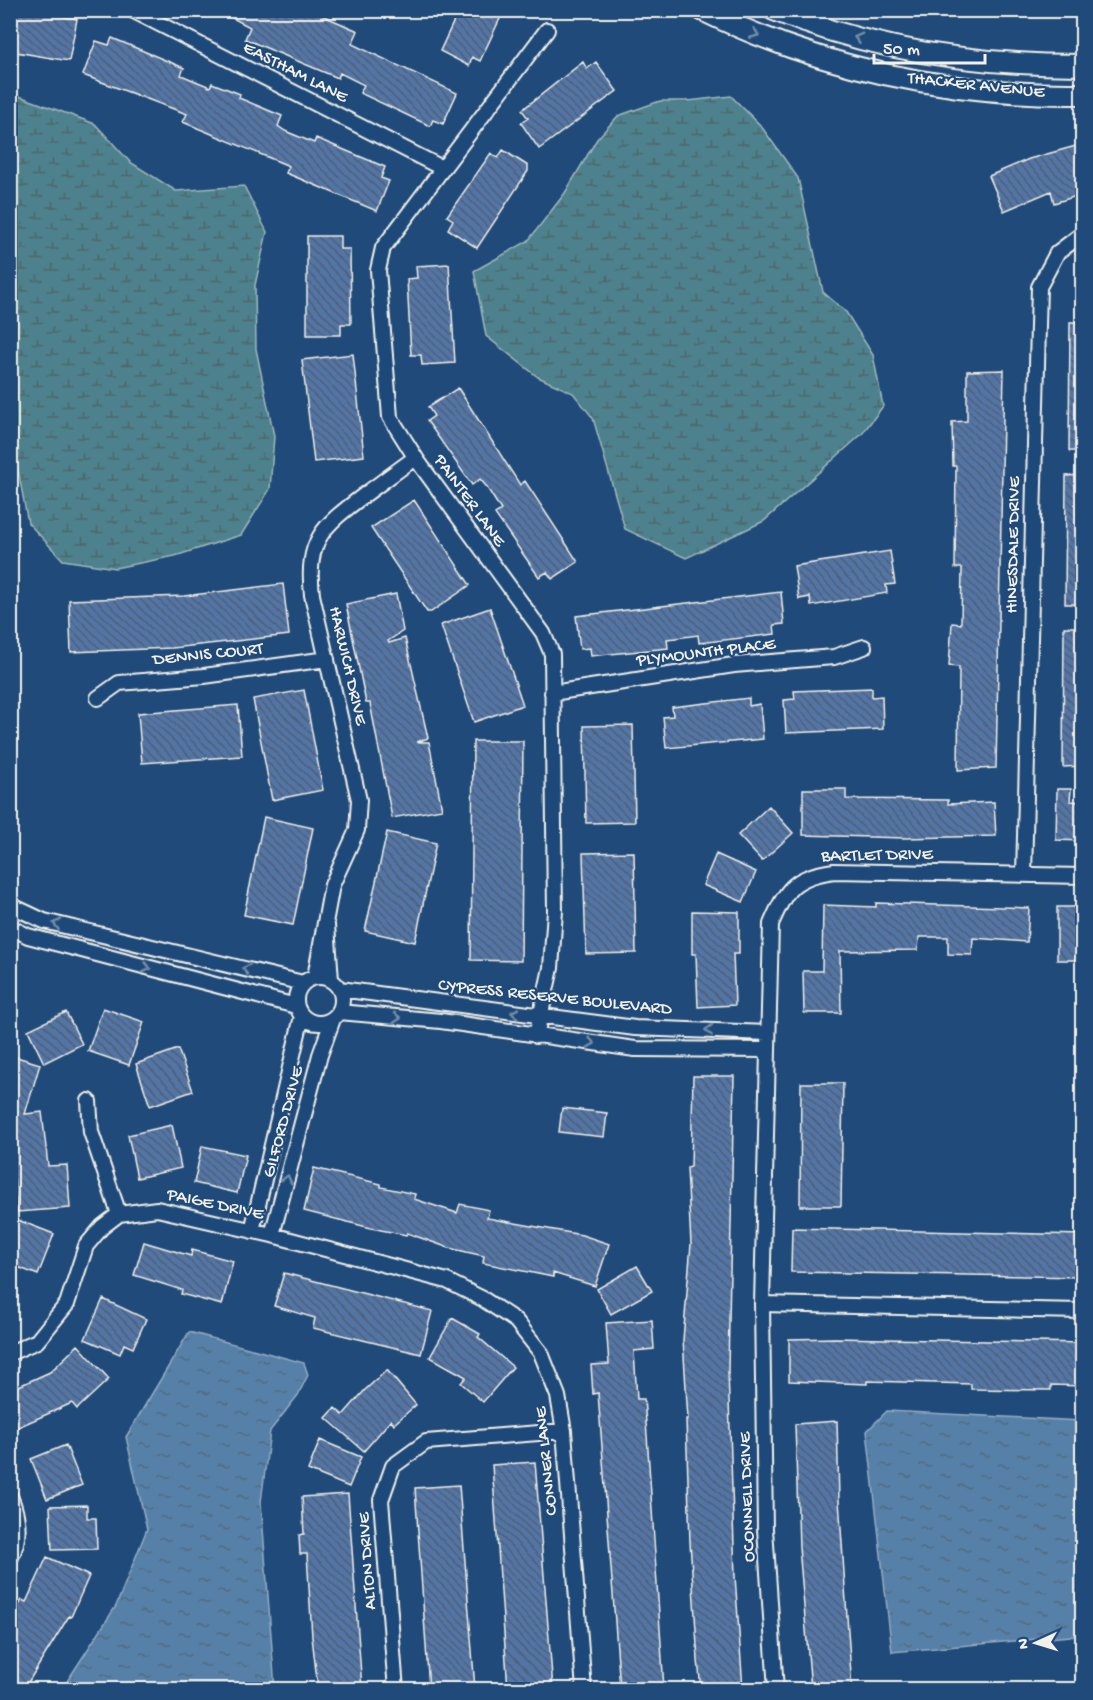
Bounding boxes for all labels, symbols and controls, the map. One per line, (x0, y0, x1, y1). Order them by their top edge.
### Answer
one-way arrow (749, 27, 760, 40)
scale bar (874, 27, 985, 65)
one-way arrow (854, 32, 864, 45)
street label: EASTHAM LANE (239, 38, 352, 109)
text: 50 m (883, 40, 920, 61)
street label: THACKER AVENUE (905, 68, 1046, 104)
street label: PAINTER LANE (428, 450, 510, 552)
street label: HINESDALE DRIVE (1002, 476, 1026, 614)
street label: HARWICH DRIVE (323, 605, 371, 728)
street label: PLYMOUNTH PLACE (634, 634, 777, 672)
street label: DENNIS COURT (151, 639, 265, 671)
street label: BARTLET DRIVE (820, 845, 934, 867)
one-way arrow (52, 918, 62, 931)
one-way arrow (141, 961, 152, 973)
one-way arrow (242, 964, 252, 977)
street label: CYPRESS RESERVE BOULEVARD (437, 975, 673, 1021)
one-way arrow (511, 1007, 520, 1019)
one-way arrow (393, 1011, 402, 1024)
one-way arrow (705, 1024, 714, 1037)
one-way arrow (586, 1037, 595, 1049)
street label: GILFORD DRIVE (259, 1063, 309, 1180)
one-way arrow (280, 1174, 292, 1185)
street label: PAIGE DRIVE (164, 1184, 266, 1226)
street label: CONNER LANE (531, 1405, 563, 1516)
street label: OCONNELL DRIVE (735, 1431, 761, 1562)
street label: ALTON DRIVE (354, 1511, 382, 1610)
north arrow (1006, 1613, 1066, 1673)
text: N (1015, 1637, 1034, 1650)

